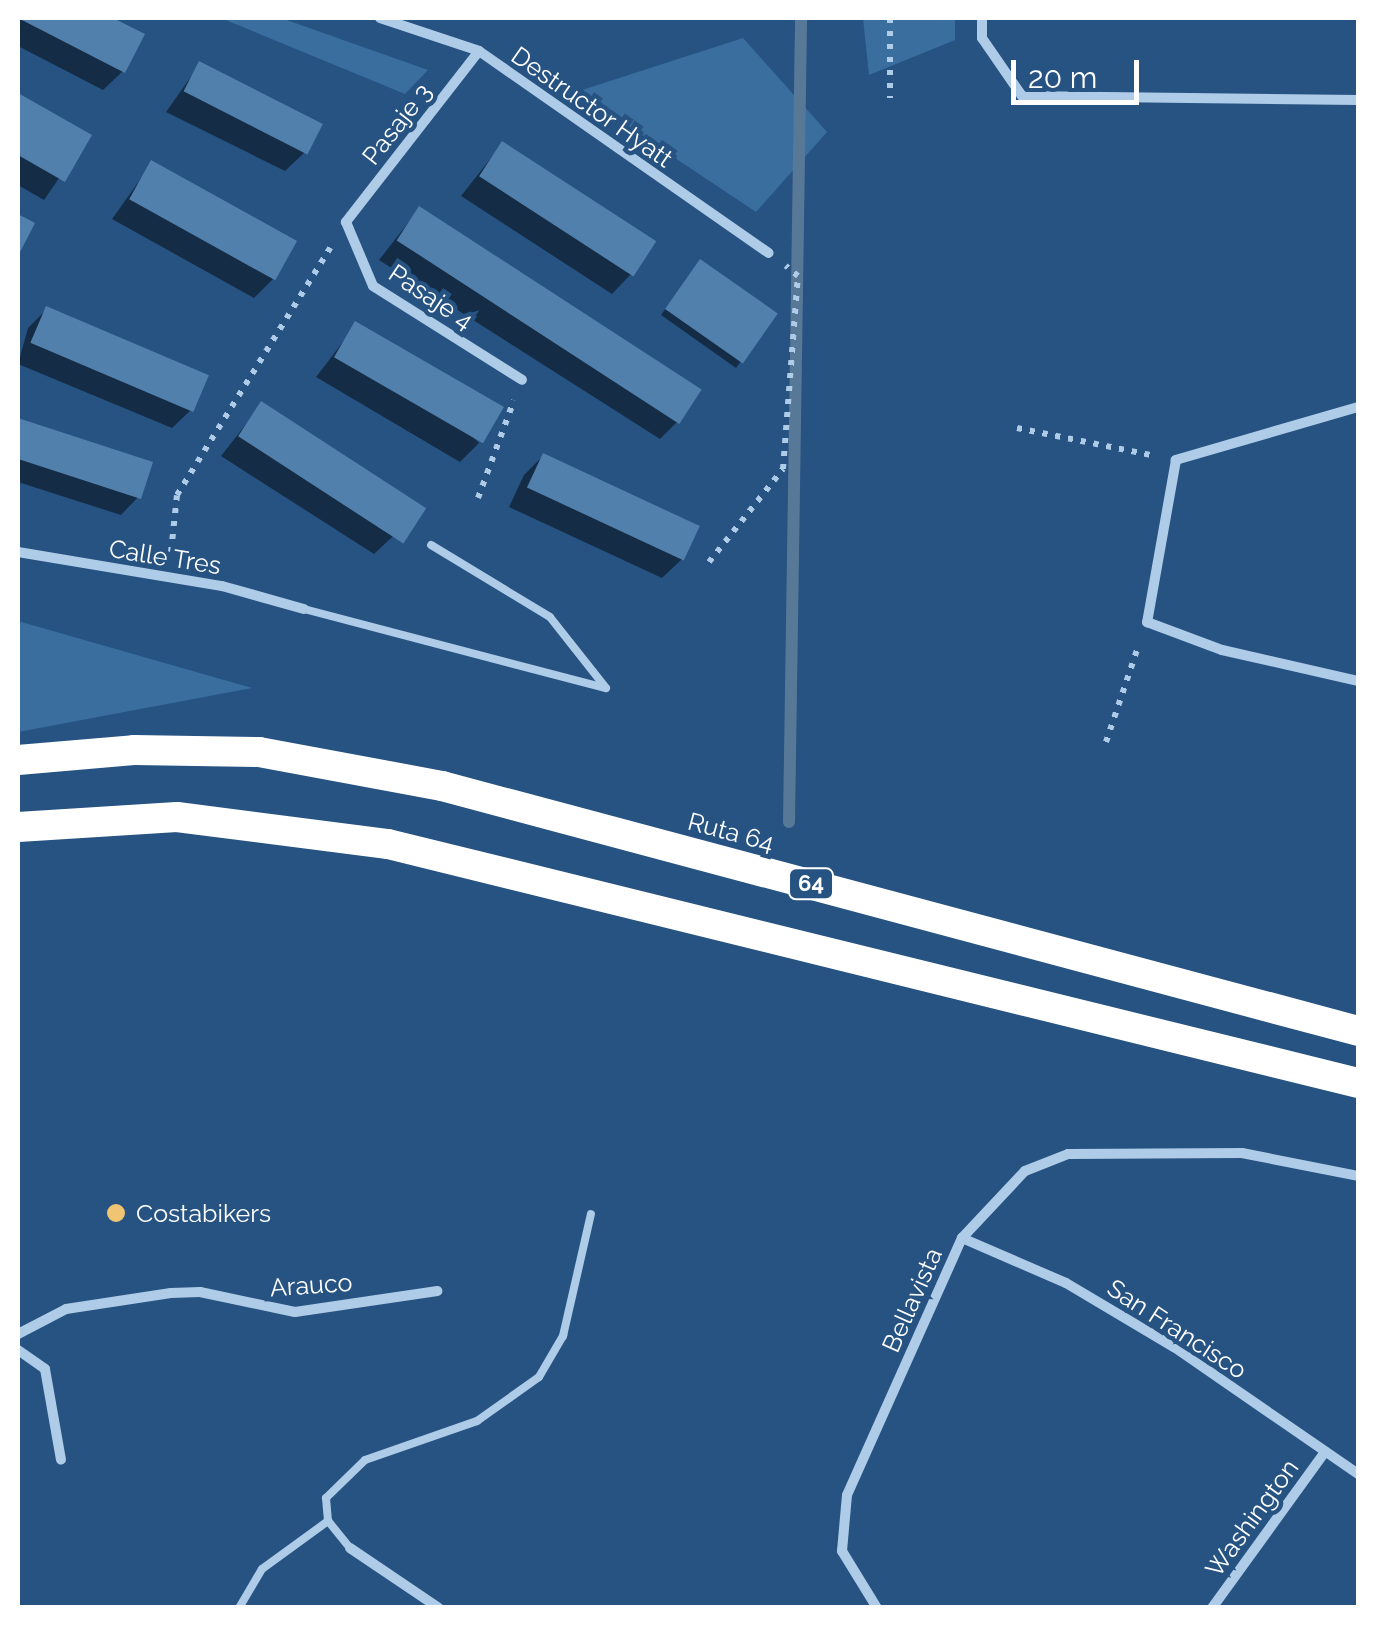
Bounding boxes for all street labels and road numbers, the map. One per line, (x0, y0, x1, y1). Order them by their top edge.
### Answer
street label: Destructor Hyatt (505, 40, 679, 174)
street label: Pasaje 3 (356, 77, 438, 171)
street label: Pasaje 4 (383, 258, 479, 336)
street label: Calle Tres (107, 533, 223, 581)
street label: Ruta 64 (685, 806, 777, 858)
road number: 64 (786, 867, 836, 901)
street label: Bellavista (876, 1243, 948, 1357)
street label: Arauco (269, 1267, 353, 1303)
street label: San Francisco (1102, 1273, 1252, 1385)
street label: Washington (1199, 1453, 1305, 1583)

